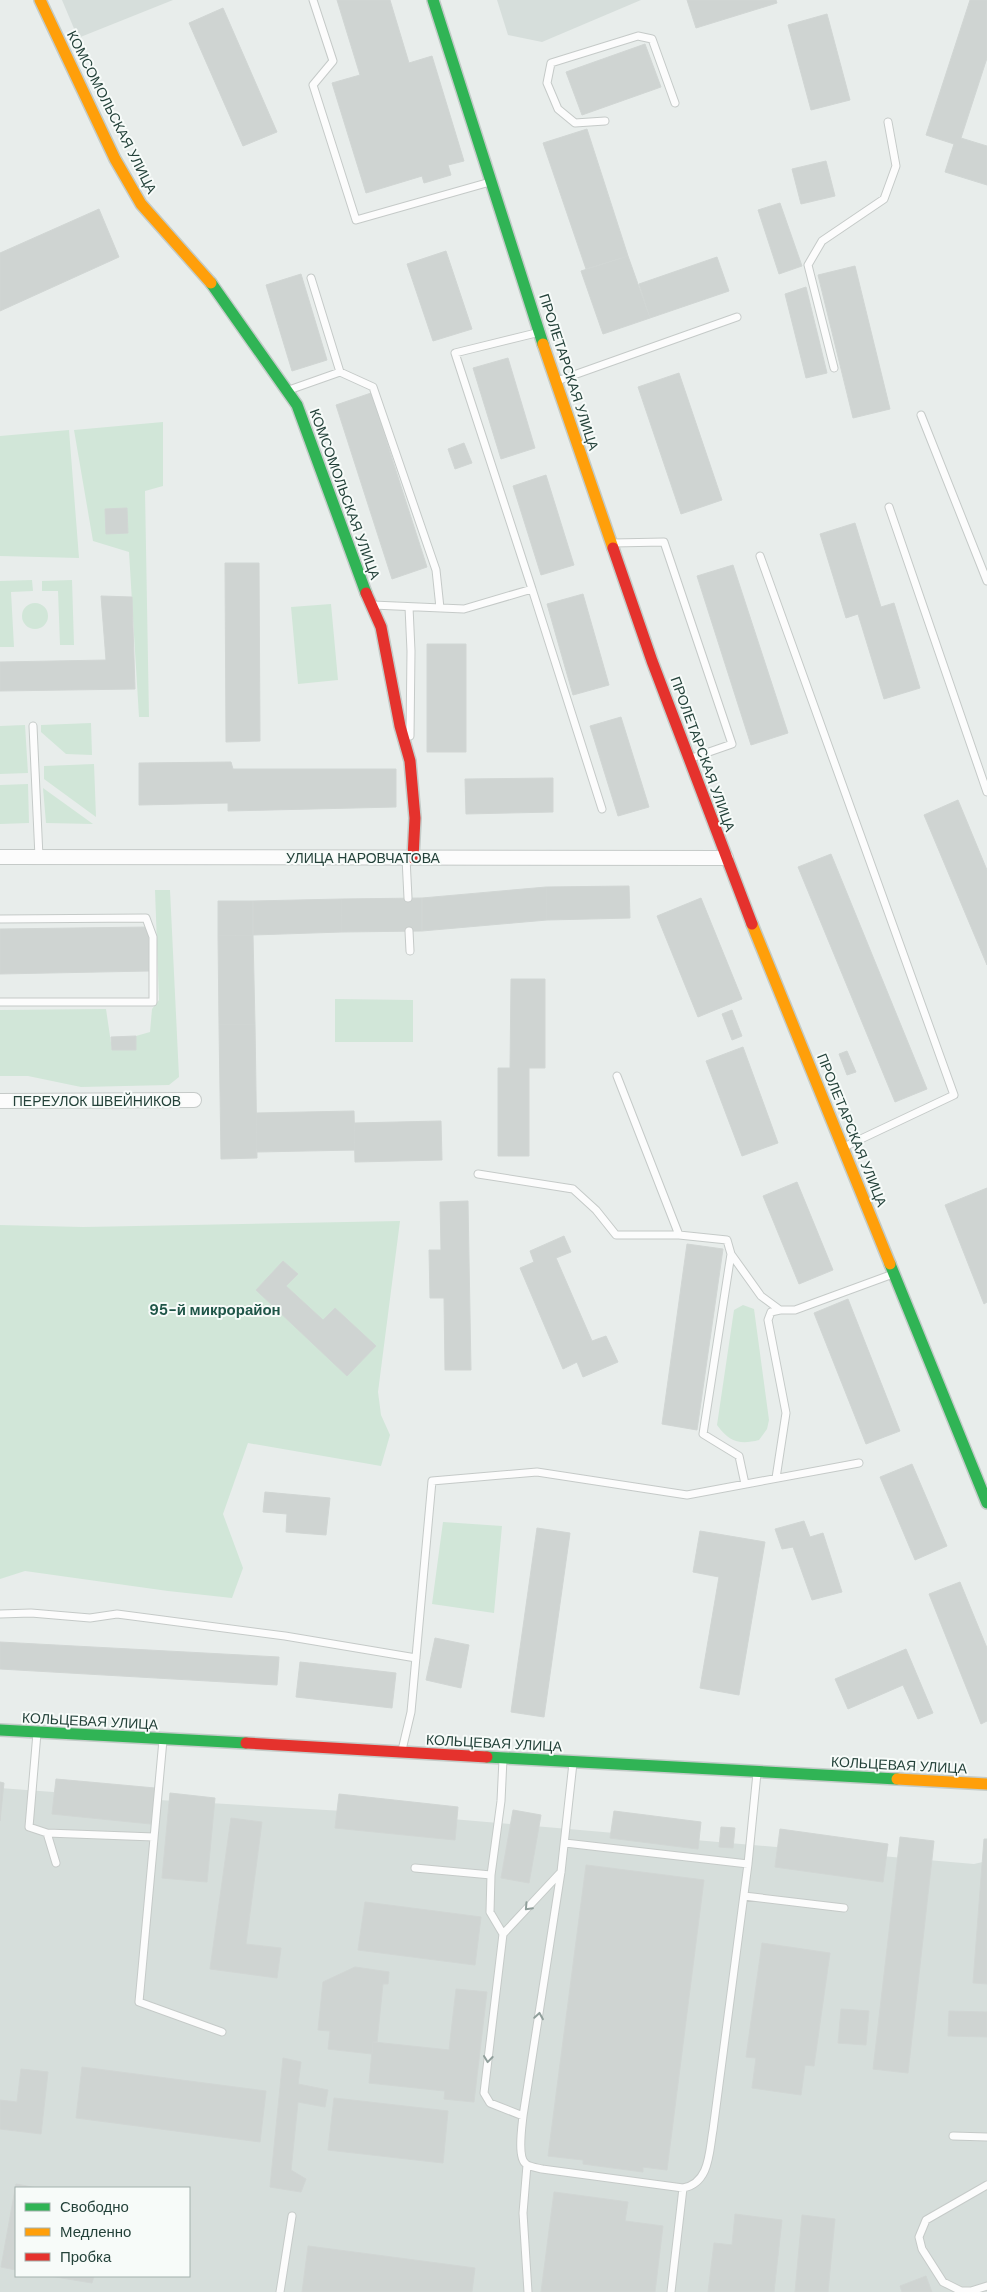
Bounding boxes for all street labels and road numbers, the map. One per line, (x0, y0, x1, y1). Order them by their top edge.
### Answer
street label: КОМСОМОЛЬСКАЯ УЛИЦА (63, 27, 161, 197)
street label: ПРОЛЕТАРСКАЯ УЛИЦА (535, 291, 603, 453)
street label: КОМСОМОЛЬСКАЯ УЛИЦА (306, 406, 385, 583)
street label: ПРОЛЕТАРСКАЯ УЛИЦА (667, 674, 740, 835)
street label: УЛИЦА НАРОВЧАТОВА (286, 849, 441, 867)
street label: ПРОЛЕТАРСКАЯ УЛИЦА (813, 1051, 891, 1210)
street label: ПЕРЕУЛОК ШВЕЙНИКОВ (13, 1092, 181, 1110)
street label: КОЛЬЦЕВАЯ УЛИЦА (22, 1708, 159, 1734)
street label: КОЛЬЦЕВАЯ УЛИЦА (426, 1730, 563, 1756)
street label: КОЛЬЦЕВАЯ УЛИЦА (831, 1752, 968, 1778)

